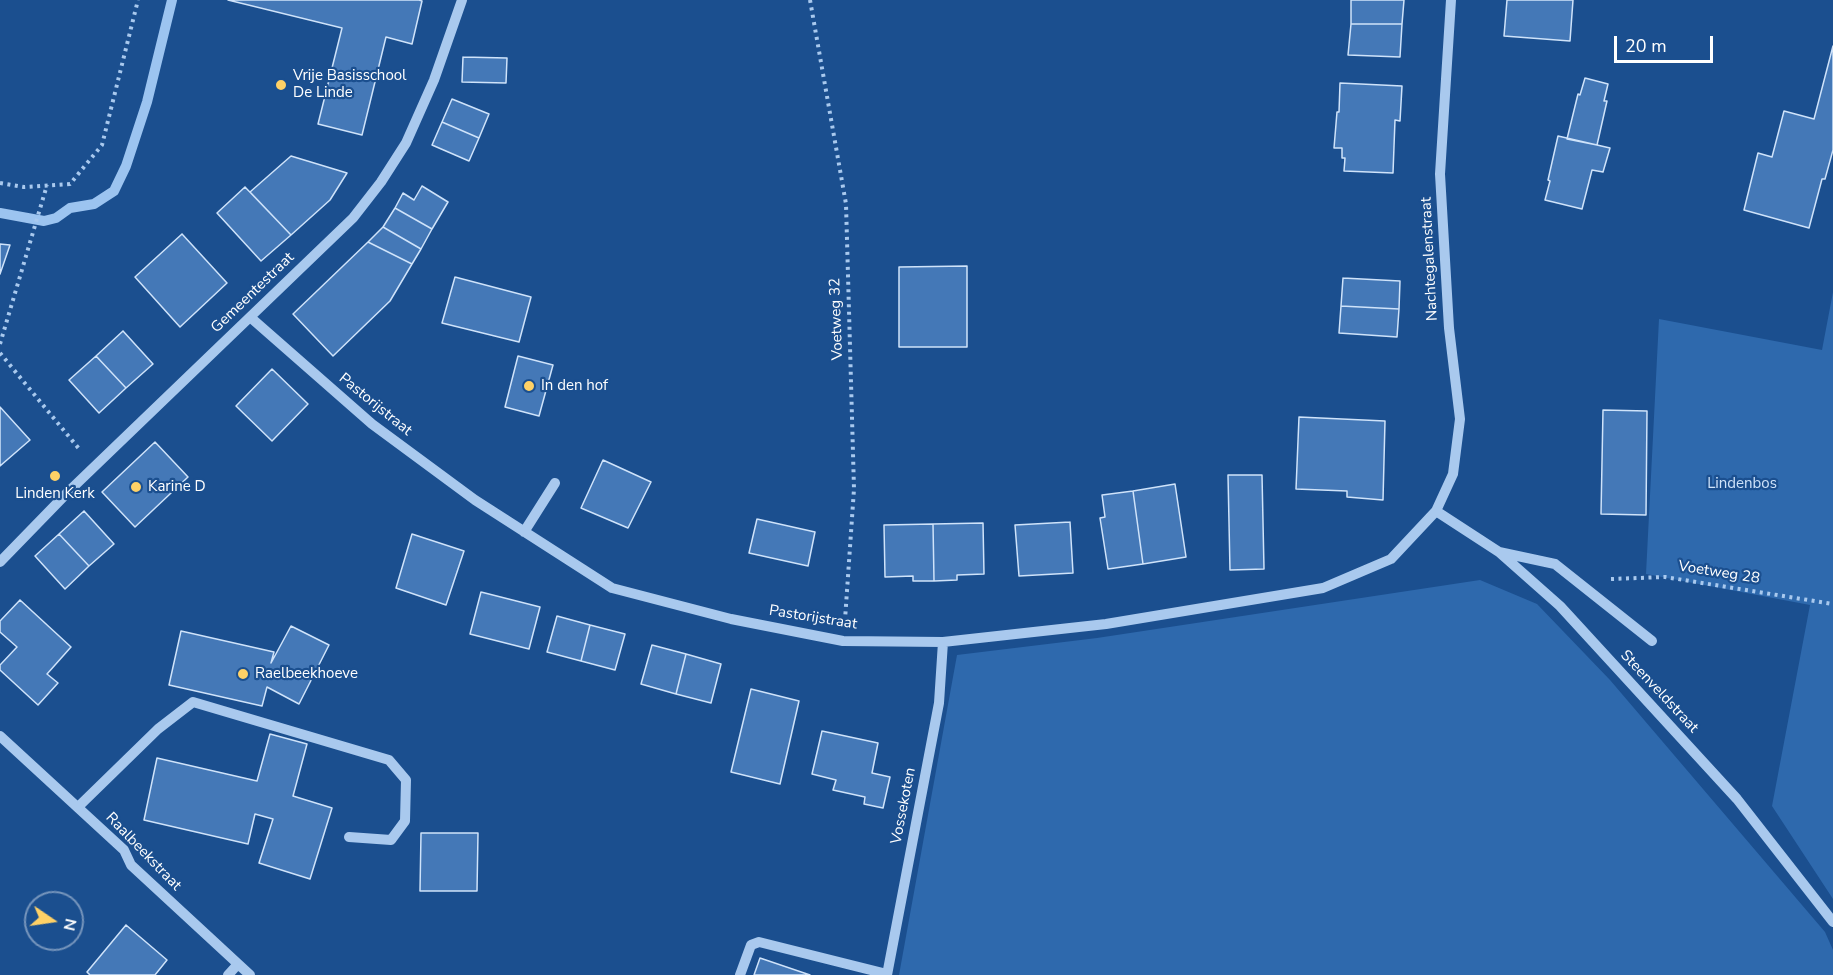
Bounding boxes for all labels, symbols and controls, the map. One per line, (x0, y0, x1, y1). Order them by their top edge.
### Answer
scale bar (1617, 24, 1716, 62)
text: 20 m (1625, 34, 1667, 58)
place label: Vrije Basisschool De Linde (293, 67, 407, 102)
marker: Vrije Basisschool De Linde (274, 78, 288, 92)
street label: Nachtegalenstraat (1418, 197, 1442, 321)
street label: Gemeentestraat (208, 249, 298, 337)
street label: Voetweg 32 (827, 278, 847, 360)
street label: Pastorijstraat (335, 370, 415, 440)
place label: In den hof (541, 377, 608, 395)
marker: In den hof (522, 379, 536, 393)
marker: Linden Kerk (48, 469, 62, 483)
park label: Lindenbos (1707, 475, 1777, 493)
place label: Karine D (148, 478, 206, 496)
marker: Karine D (129, 480, 143, 494)
place label: Linden Kerk (15, 485, 95, 503)
street label: Voetweg 28 (1677, 558, 1761, 588)
street label: Pastorijstraat (768, 602, 858, 634)
street label: Steenveldstraat (1616, 647, 1702, 737)
place label: Raelbeekhoeve (255, 665, 358, 683)
marker: Raelbeekhoeve (236, 667, 250, 681)
street label: Vossekoten (888, 766, 920, 846)
street label: Raalbeekstraat (101, 809, 185, 895)
north arrow (24, 891, 84, 951)
text: N (58, 916, 82, 933)

